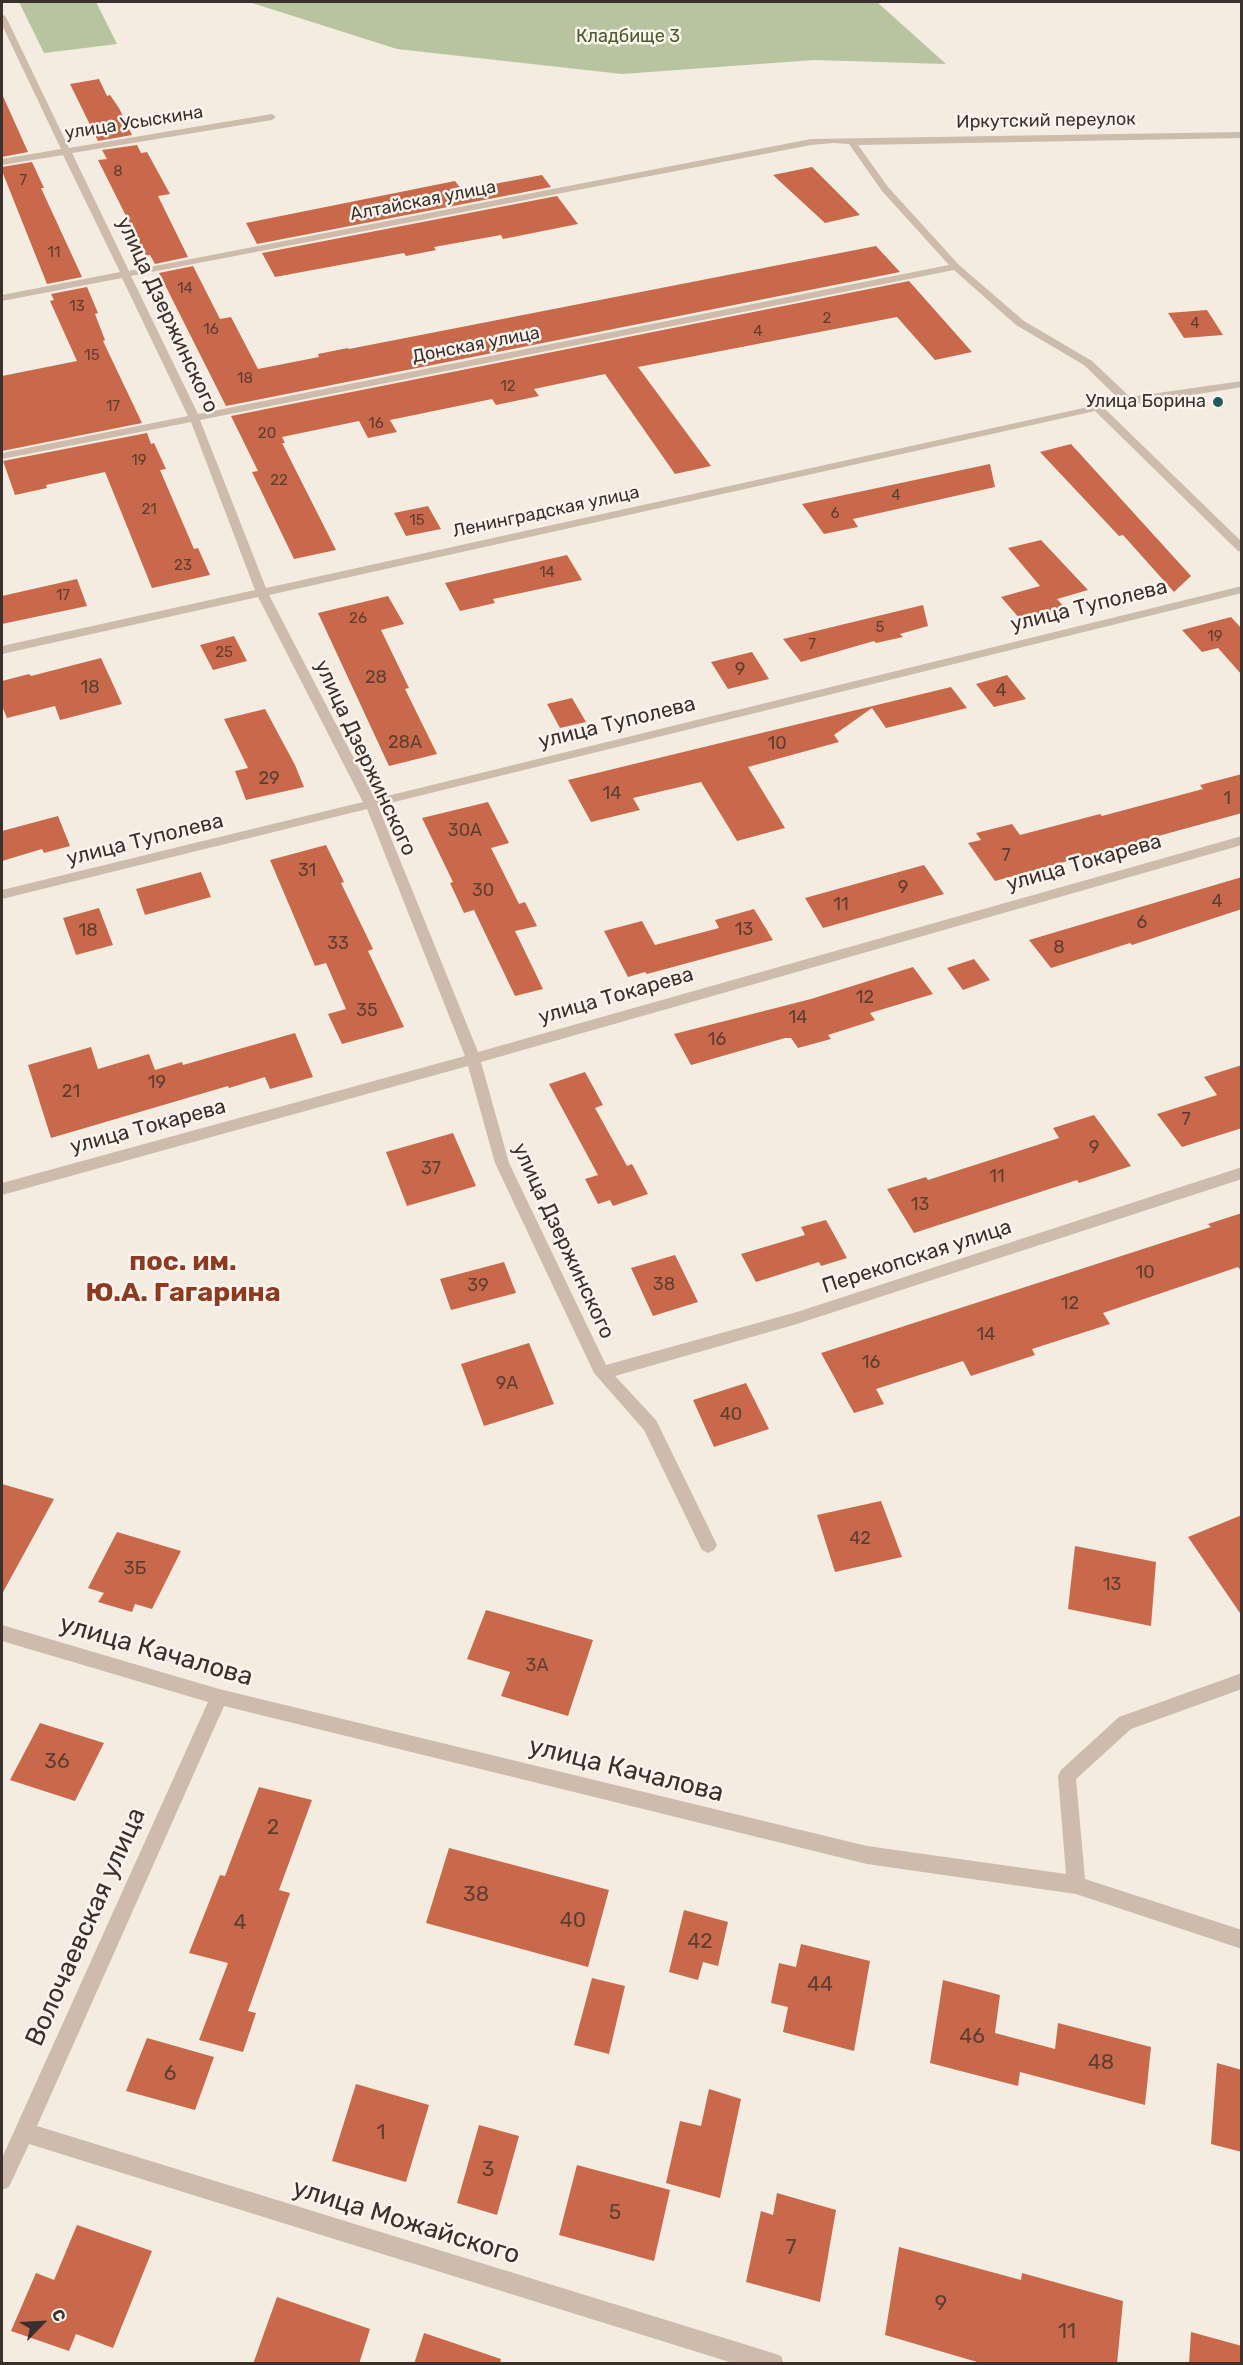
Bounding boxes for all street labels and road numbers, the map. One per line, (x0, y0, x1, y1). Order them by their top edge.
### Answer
street label: улица Усыскина (63, 101, 205, 145)
street label: Иркутский переулок (956, 109, 1136, 133)
street label: Алтайская улица (348, 176, 498, 226)
street label: улица Дзержинского (111, 213, 223, 417)
street label: Донская улица (410, 322, 542, 368)
street label: Ленинградская улица (451, 482, 641, 542)
street label: улица Туполева (1008, 574, 1170, 638)
street label: улица Дзержинского (309, 656, 421, 860)
street label: улица Туполева (536, 691, 698, 755)
street label: улица Туполева (64, 808, 226, 872)
street label: улица Токарева (1004, 829, 1164, 897)
street label: улица Токарева (536, 962, 696, 1030)
street label: улица Токарева (67, 1094, 229, 1160)
street label: улица Дзержинского (507, 1139, 619, 1343)
street label: Перекопская улица (819, 1214, 1015, 1300)
street label: улица Качалова (56, 1608, 256, 1694)
street label: улица Качалова (525, 1731, 727, 1809)
street label: Волочаевская улица (19, 1803, 153, 2051)
street label: улица Можайского (289, 2173, 523, 2271)

